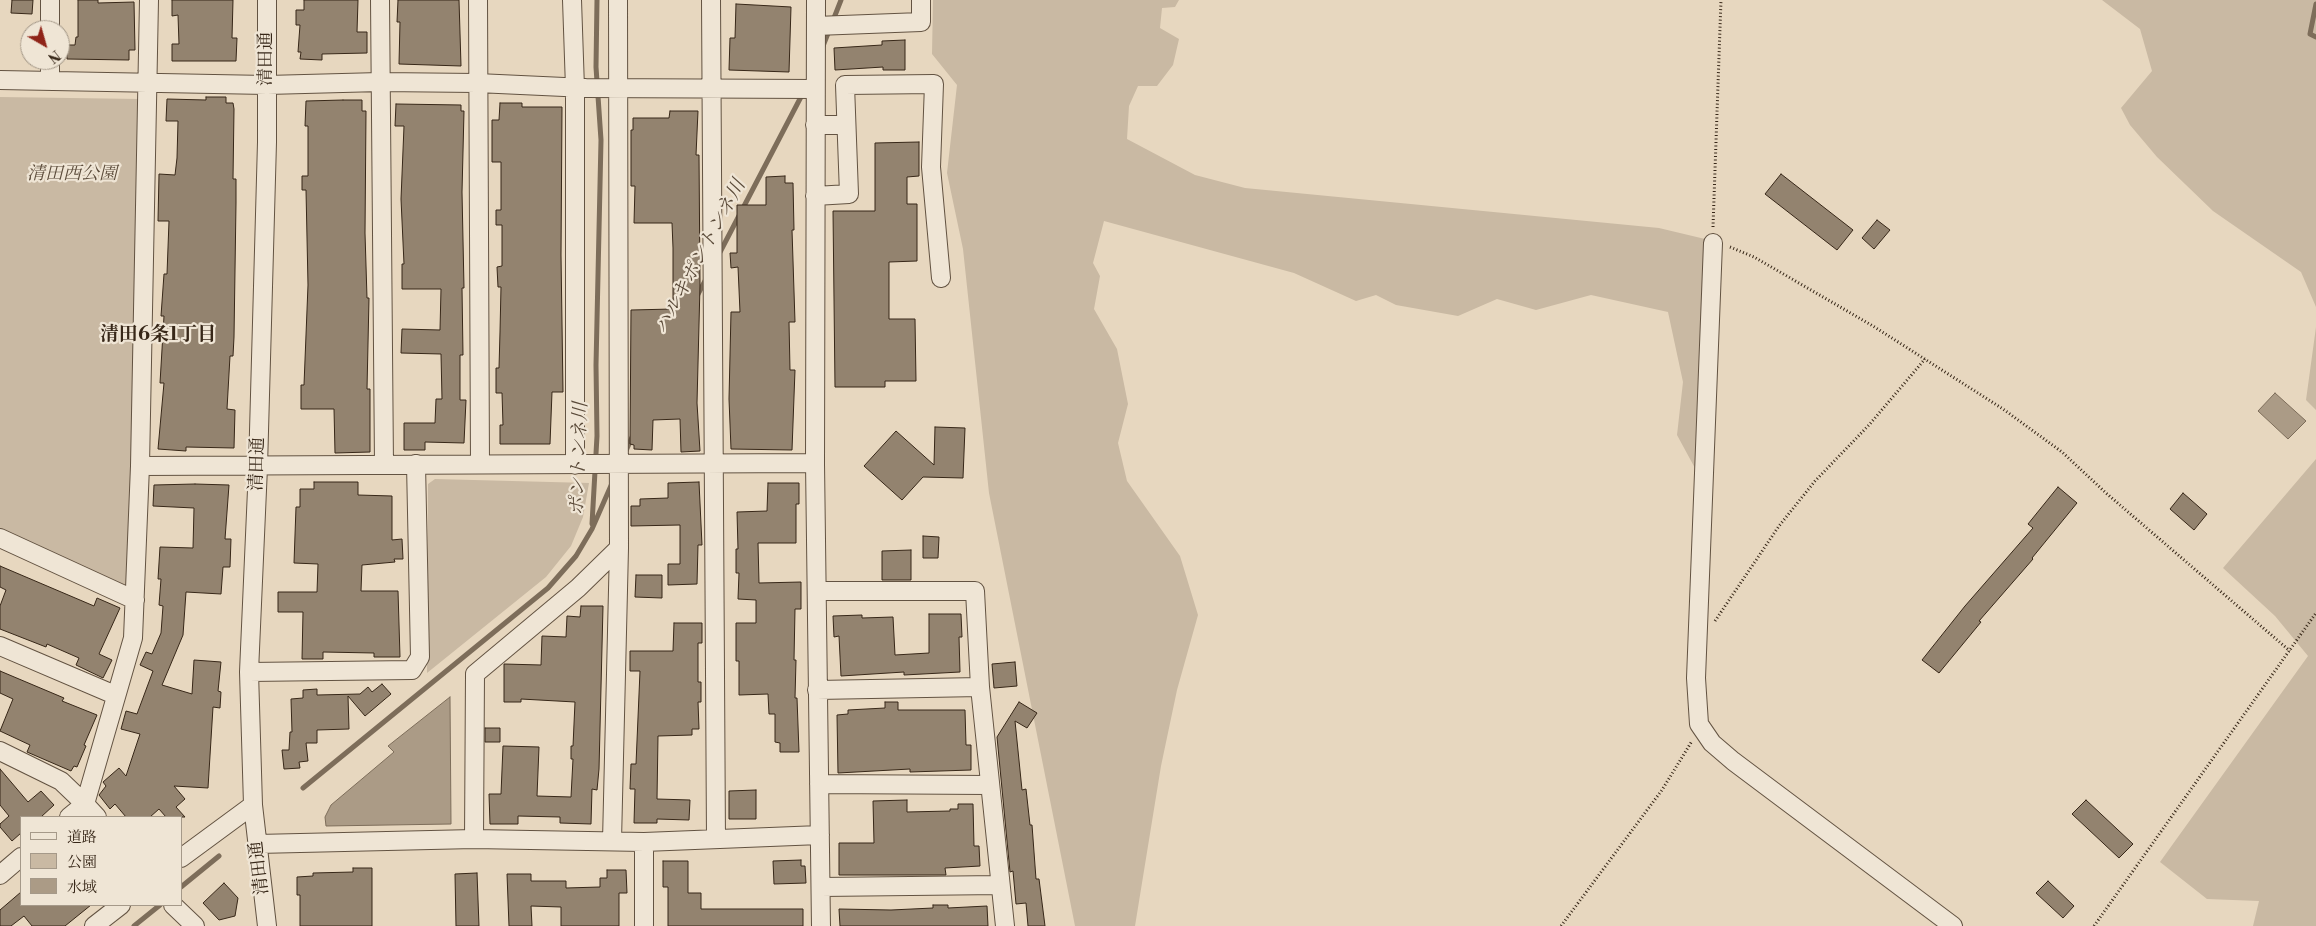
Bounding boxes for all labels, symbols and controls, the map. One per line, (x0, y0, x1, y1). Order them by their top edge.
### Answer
north arrow (20, 20, 70, 70)
street label: 清田通 (256, 32, 278, 86)
text: N (44, 46, 64, 67)
park label: 清田西公園 (27, 164, 117, 186)
water label: ハルキポントンネ川 (651, 176, 751, 338)
district label: 清田6条1丁目 (100, 324, 216, 346)
water label: ポントンネ川 (567, 402, 593, 516)
street label: 清田通 (246, 437, 270, 491)
legend (20, 816, 182, 906)
text: 道路 (67, 828, 97, 847)
street label: 清田通 (246, 840, 274, 896)
text: 公園 (67, 853, 97, 872)
text: 水域 (67, 878, 97, 897)

